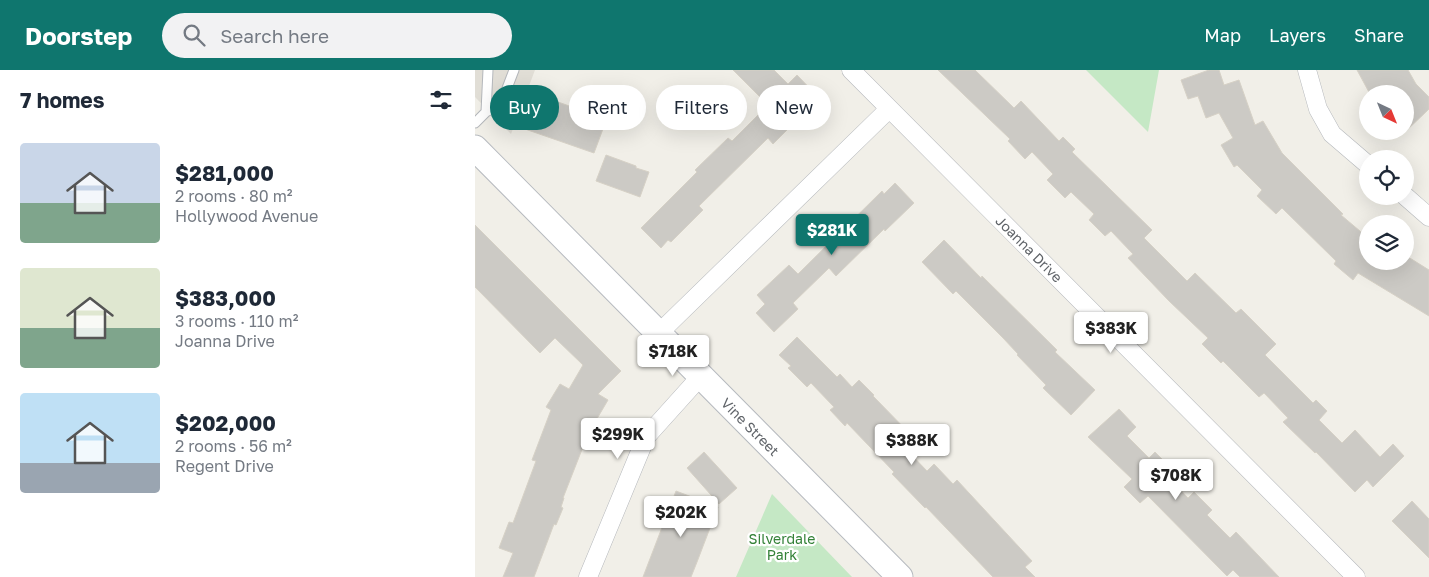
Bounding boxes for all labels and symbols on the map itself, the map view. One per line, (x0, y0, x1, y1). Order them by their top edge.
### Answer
north arrow (1359, 85, 1414, 140)
street label: Joanna Drive (992, 212, 1066, 286)
pin: $281K (797, 214, 867, 256)
pin: $383K (1076, 312, 1146, 354)
pin: $718K (638, 334, 708, 377)
street label: Vine Street (718, 394, 783, 459)
pin: $299K (583, 418, 653, 460)
pin: $388K (877, 424, 947, 466)
pin: $708K (1141, 458, 1211, 501)
pin: $202K (646, 496, 716, 538)
park label: Silverdale Park (749, 530, 815, 563)

